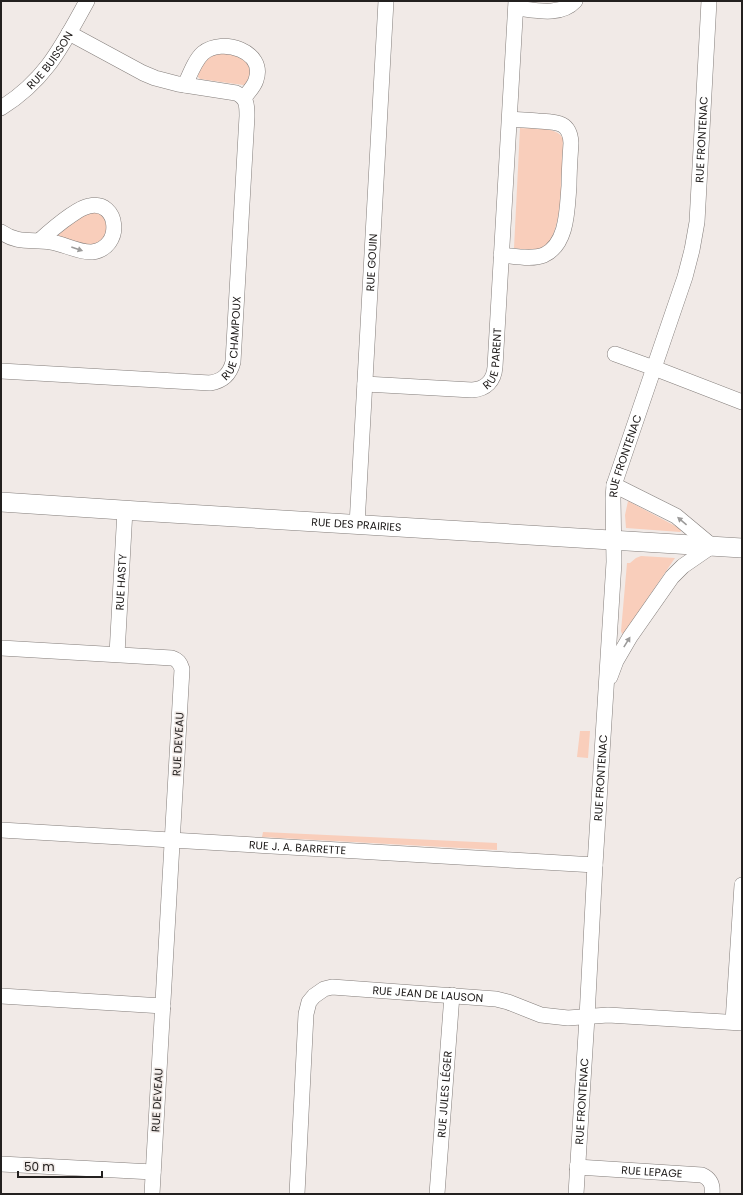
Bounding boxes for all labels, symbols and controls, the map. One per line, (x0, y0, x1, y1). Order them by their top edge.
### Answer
street label: RUE BUISSON (23, 28, 77, 93)
street label: RUE FRONTENAC (691, 96, 712, 183)
street label: RUE GOUIN (362, 233, 381, 292)
one-way arrow (71, 246, 83, 252)
street label: RUE CHAMPOUX (218, 296, 245, 384)
street label: RUE PARENT (479, 327, 505, 393)
street label: RUE FRONTENAC (605, 412, 646, 498)
street label: RUE DES PRAIRIES (311, 514, 402, 535)
one-way arrow (677, 517, 687, 526)
street label: RUE HASTY (111, 553, 131, 611)
one-way arrow (624, 636, 631, 648)
street label: RUE DEVEAU (168, 712, 188, 776)
street label: RUE FRONTENAC (590, 734, 611, 821)
street label: RUE J. A. BARRETTE (248, 837, 347, 858)
street label: RUE JEAN DE LAUSON (372, 982, 484, 1006)
street label: RUE JULES LÉGER (433, 1050, 456, 1138)
street label: RUE FRONTENAC (571, 1057, 592, 1145)
street label: RUE DEVEAU (147, 1068, 167, 1132)
scale bar (18, 1153, 102, 1179)
text: 50 m (24, 1158, 55, 1175)
street label: RUE LEPAGE (621, 1162, 683, 1182)

